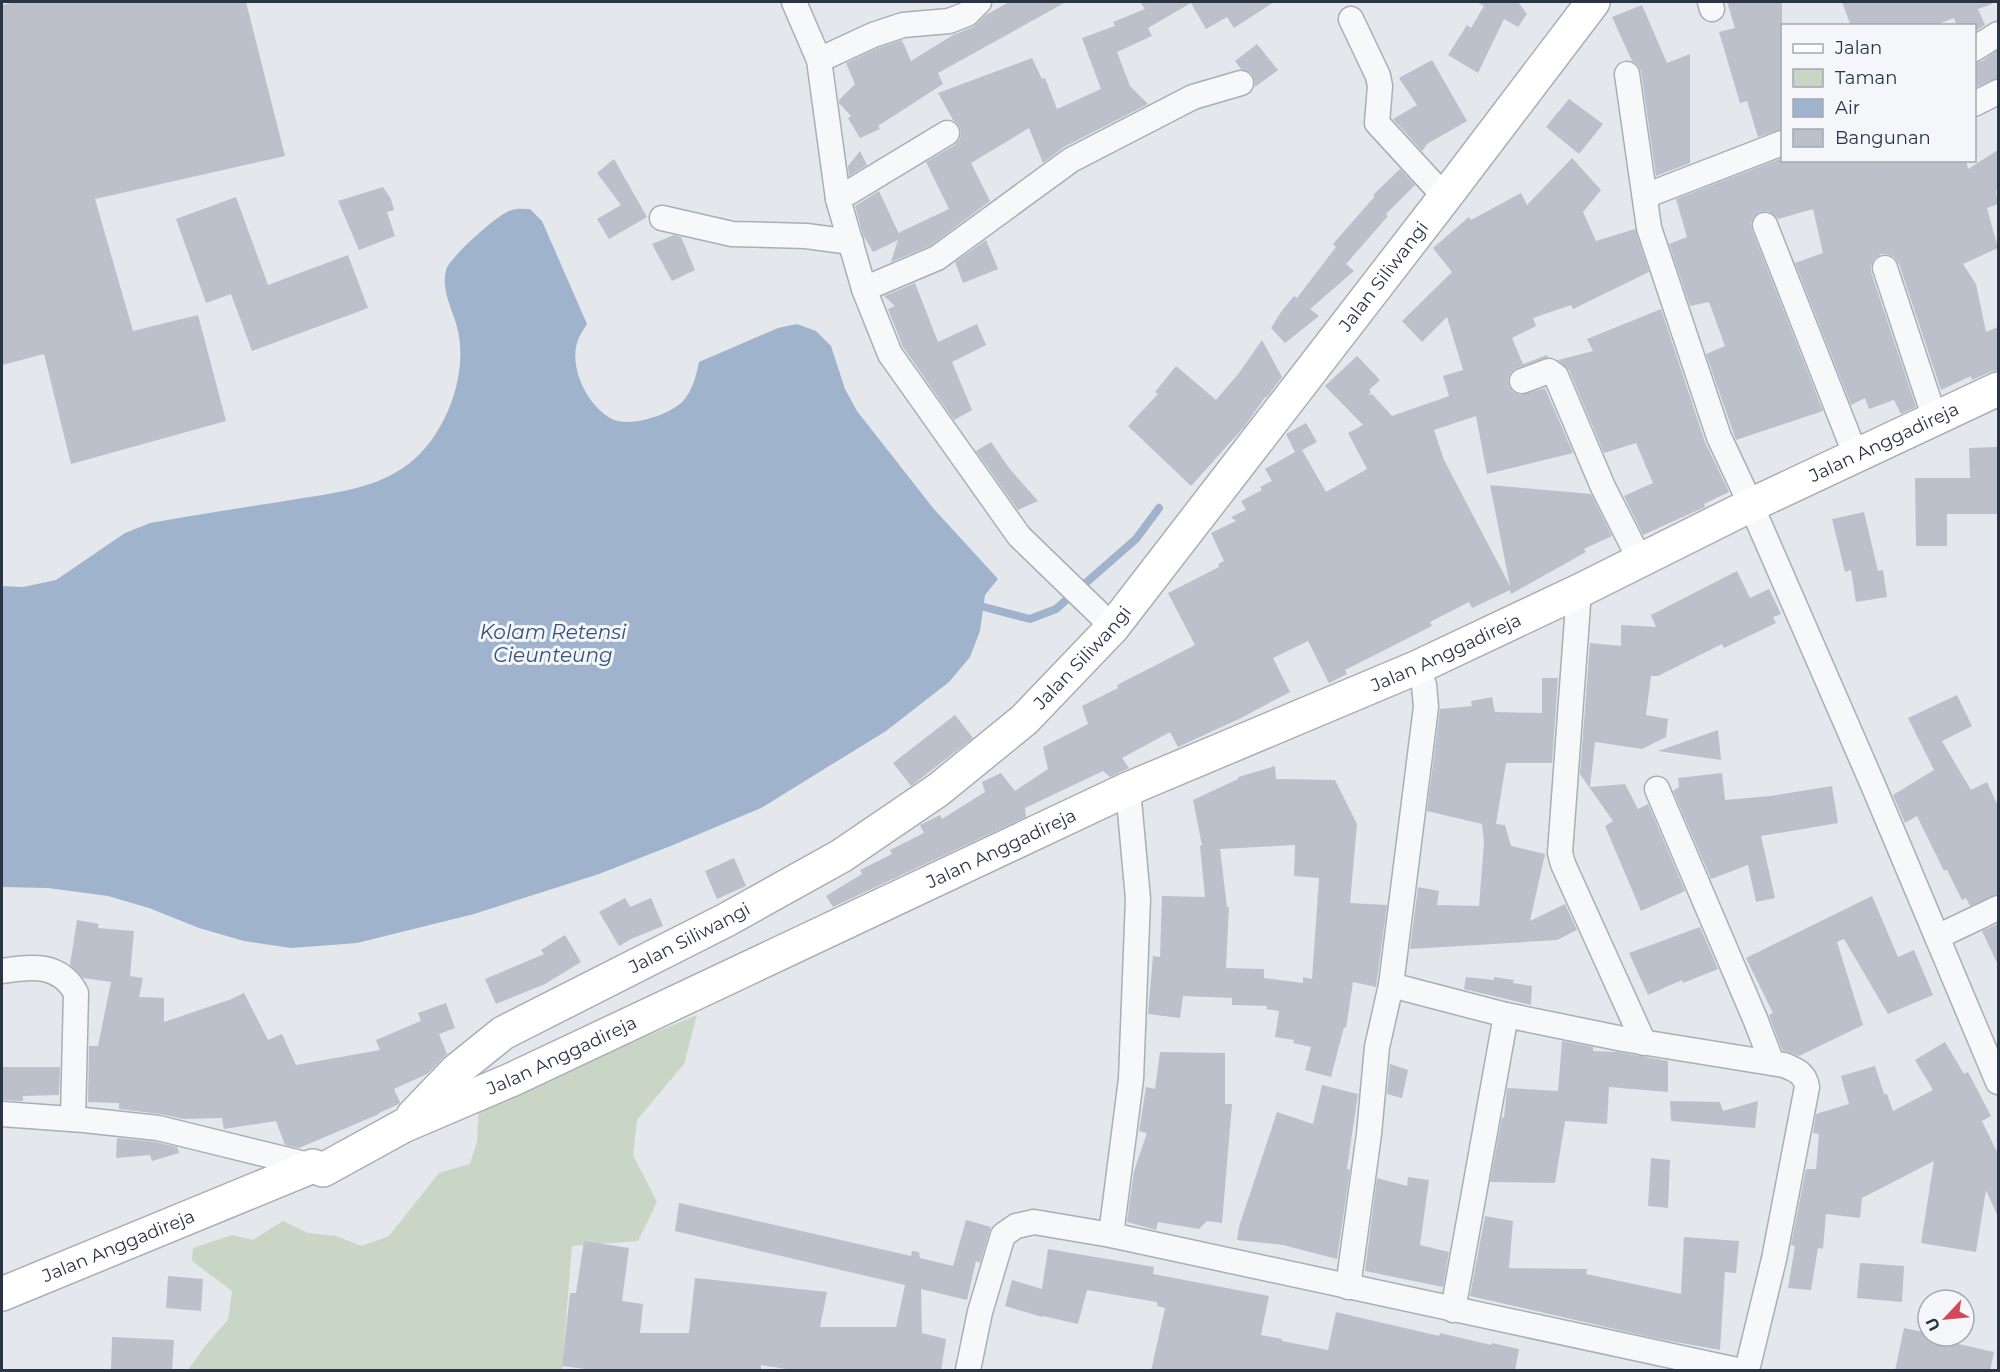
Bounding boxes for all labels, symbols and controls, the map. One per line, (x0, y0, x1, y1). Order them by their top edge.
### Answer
legend (1781, 24, 1976, 162)
text: Jalan (1834, 37, 1882, 59)
text: Taman (1835, 67, 1897, 89)
text: Air (1835, 97, 1860, 119)
text: Bangunan (1835, 127, 1931, 149)
street label: Jalan Siliwangi (1334, 217, 1433, 337)
street label: Jalan Anggadireja (1805, 398, 1962, 487)
street label: Jalan Siliwangi (1028, 602, 1136, 715)
street label: Jalan Anggadireja (1367, 609, 1525, 697)
water label: Kolam Retensi Cieunteung (480, 620, 627, 667)
street label: Jalan Anggadireja (922, 804, 1080, 894)
street label: Jalan Siliwangi (624, 898, 754, 979)
street label: Jalan Anggadireja (483, 1011, 640, 1100)
street label: Jalan Anggadireja (38, 1205, 198, 1288)
north arrow (1916, 1288, 1976, 1348)
text: U (1922, 1315, 1944, 1334)

